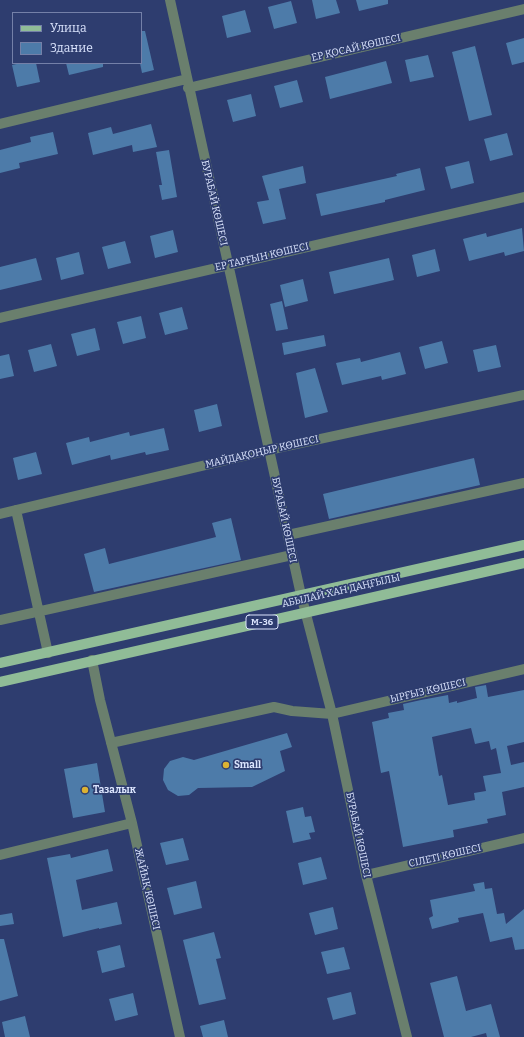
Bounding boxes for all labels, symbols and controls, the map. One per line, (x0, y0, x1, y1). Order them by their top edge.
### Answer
legend (12, 12, 142, 64)
text: Улица (50, 21, 86, 35)
street label: ЕР ҚОСАЙ КӨШЕСІ (310, 32, 402, 64)
text: Здание (50, 41, 93, 55)
street label: БУРАБАЙ КӨШЕСІ (198, 159, 230, 247)
street label: ЕР ТАРҒЫН КӨШЕСІ (214, 240, 310, 274)
street label: МАЙДАҚОҢЫР КӨШЕСІ (204, 433, 320, 471)
street label: БУРАБАЙ КӨШЕСІ (269, 476, 299, 564)
street label: АБЫЛАЙ ХАН ДАҢҒЫЛЫ (281, 572, 401, 610)
road number: M-36 (246, 615, 278, 629)
street label: ЫРҒЫЗ КӨШЕСІ (389, 676, 467, 706)
place label: Small (234, 759, 261, 771)
marker: Small (221, 760, 231, 770)
place label: Тазалык (93, 784, 136, 796)
marker: Тазалык (80, 785, 90, 795)
street label: БУРАБАЙ КӨШЕСІ (343, 791, 373, 879)
street label: СІЛЕТІ КӨШЕСІ (408, 842, 482, 870)
street label: ЖАЙЫҚ КӨШЕСІ (132, 847, 162, 931)

